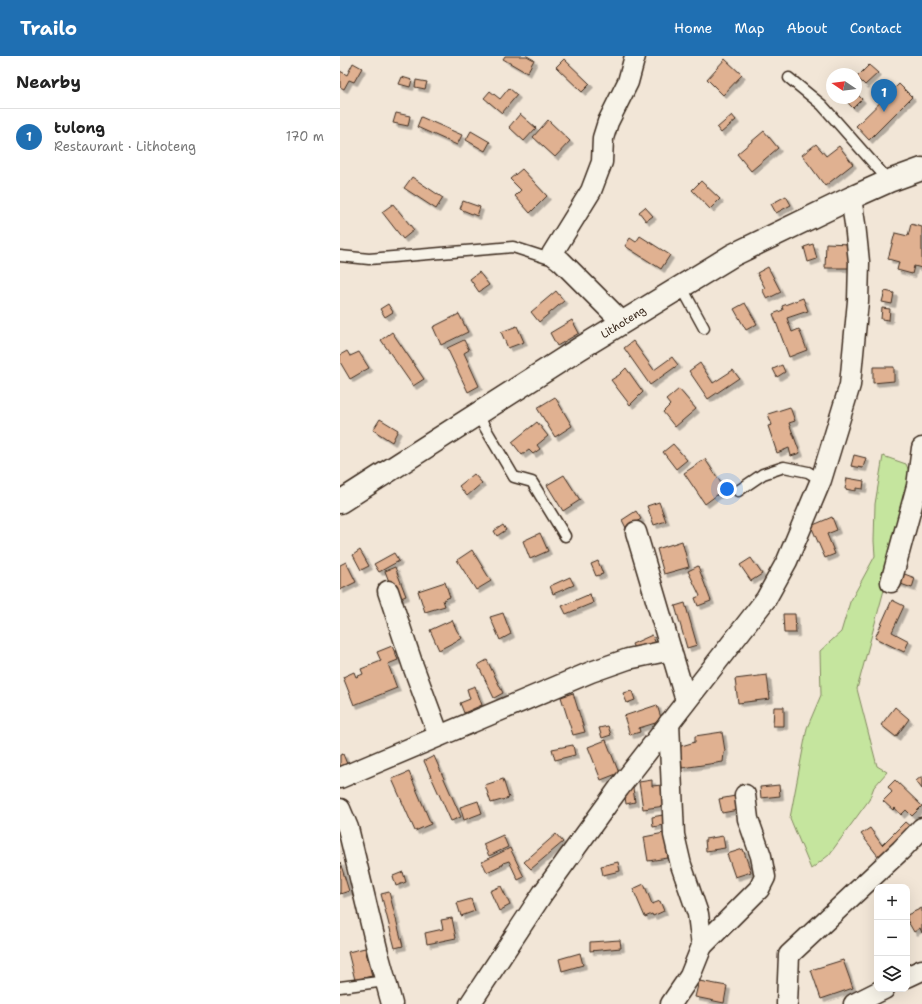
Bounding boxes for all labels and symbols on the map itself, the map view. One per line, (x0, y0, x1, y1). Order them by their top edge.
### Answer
north arrow (826, 68, 862, 104)
pin: 1 (871, 79, 897, 112)
street label: Lithoteng (598, 303, 649, 342)
your location (717, 479, 737, 499)

